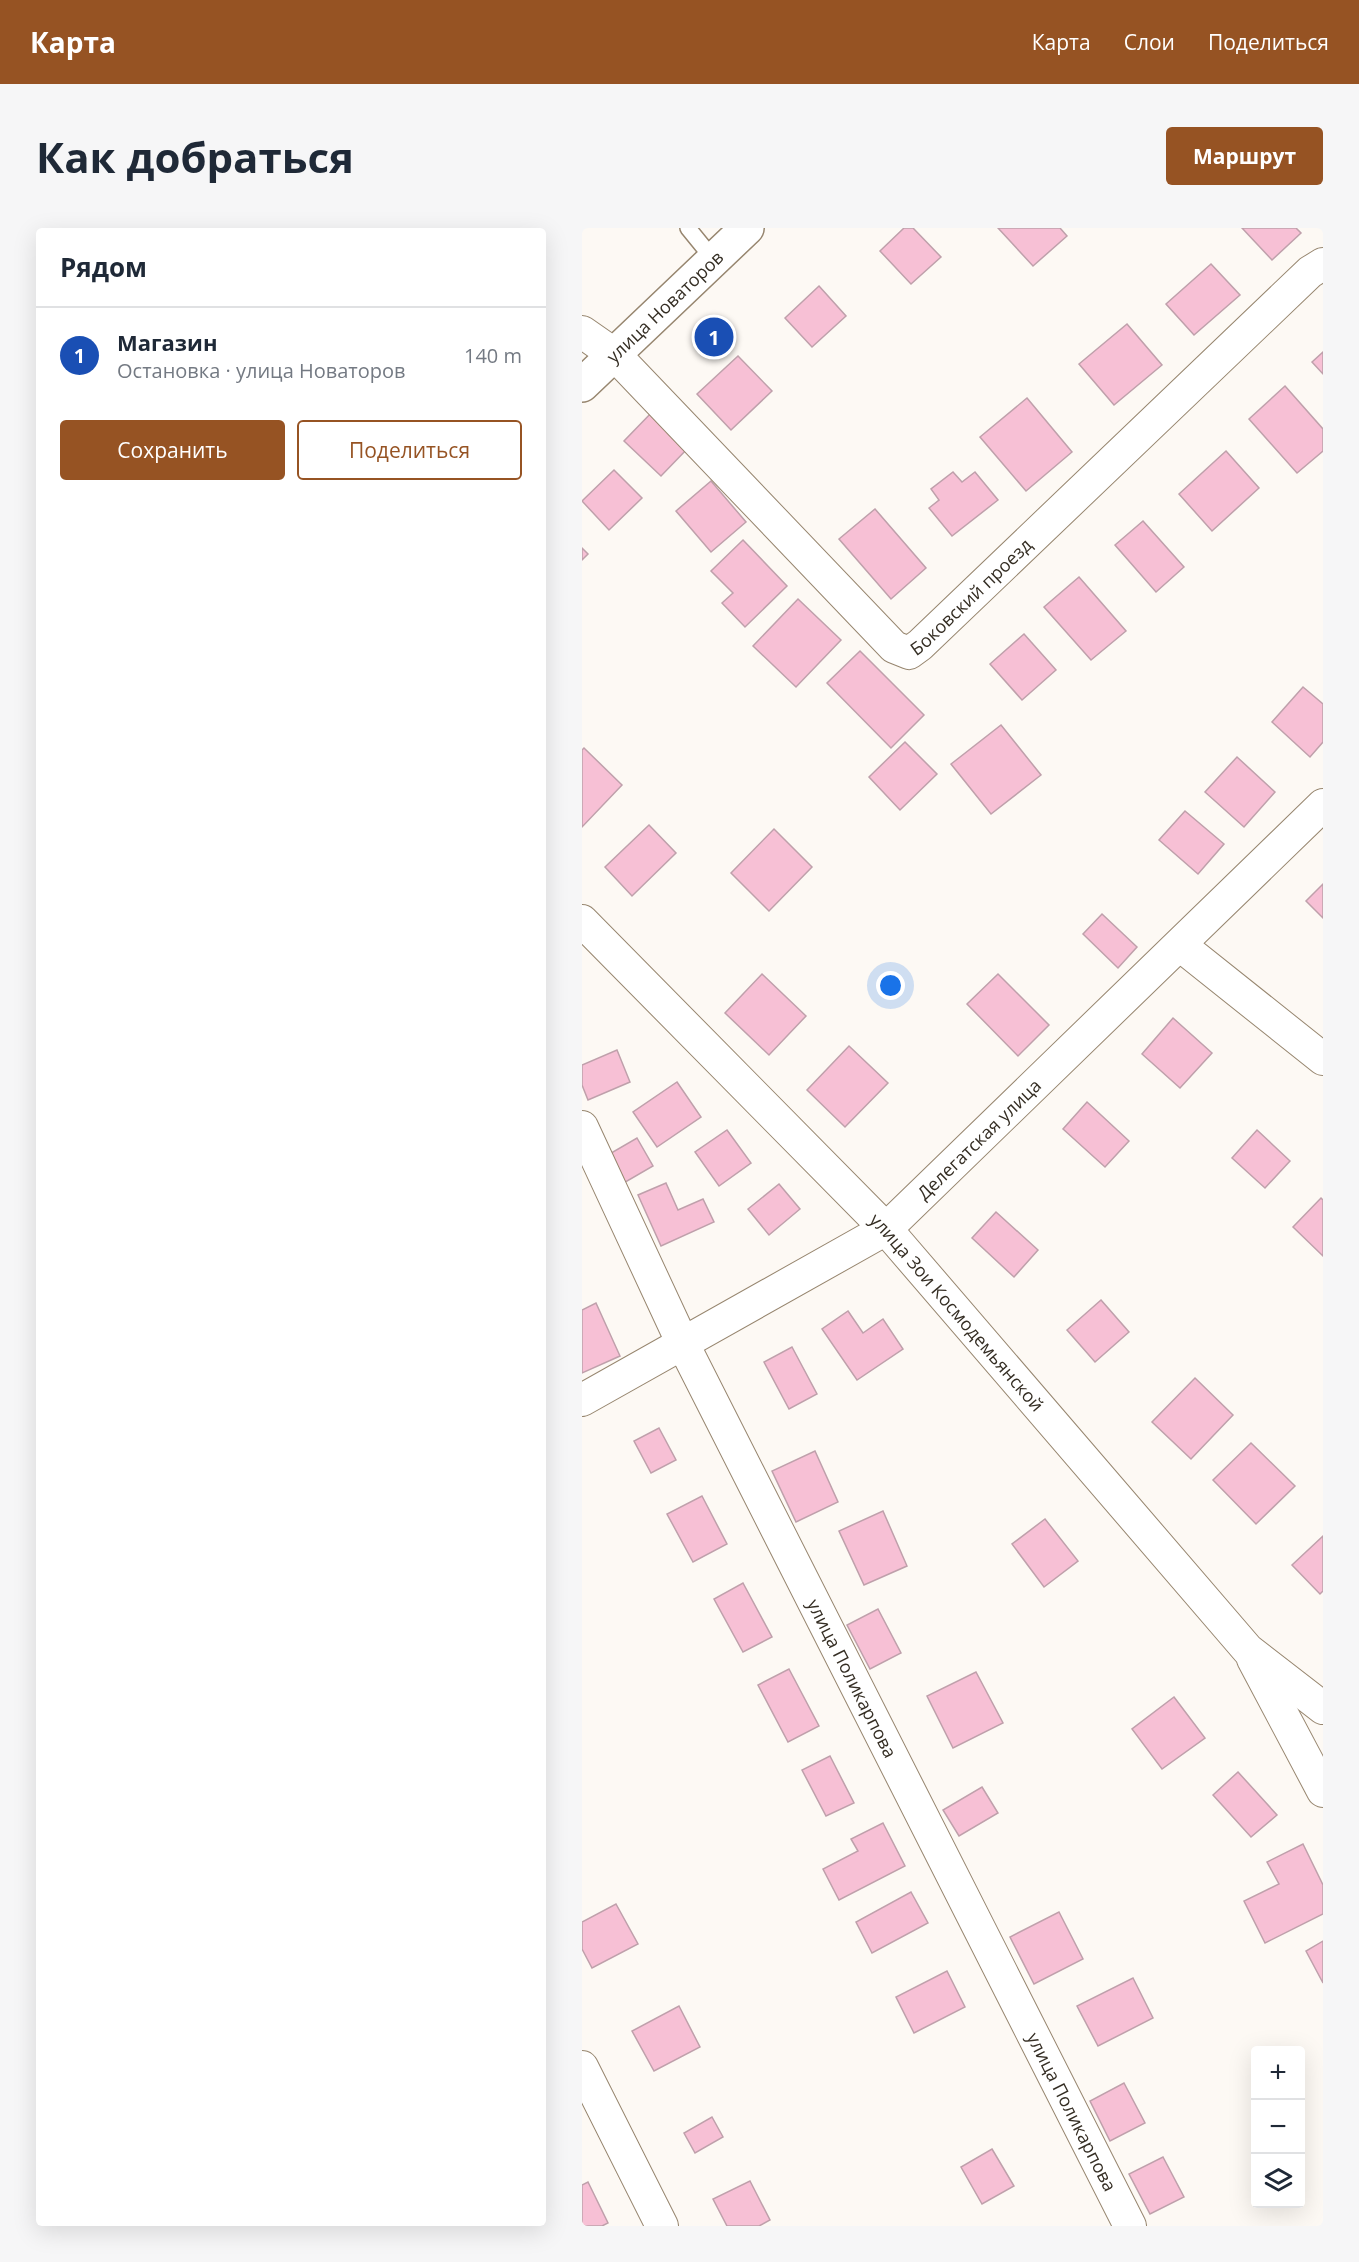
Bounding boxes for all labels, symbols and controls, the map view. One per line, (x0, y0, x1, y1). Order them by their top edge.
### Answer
text: Карта (30, 23, 116, 61)
text: Карта (1032, 28, 1091, 56)
text: Слои (1124, 28, 1175, 56)
text: Поделиться (1208, 28, 1329, 56)
button: Маршрут (1166, 127, 1323, 185)
text: Как добраться (36, 128, 354, 185)
street label: улица Новаторов (601, 245, 728, 368)
text: Рядом (60, 249, 147, 285)
pin: 1 (694, 314, 734, 360)
text: Магазин (117, 327, 217, 357)
text: 1 (74, 342, 85, 369)
text: 140 m (464, 342, 522, 369)
text: Остановка · улица Новаторов (117, 357, 406, 384)
button: Сохранить (60, 420, 285, 480)
button: Поделиться (297, 420, 522, 480)
street label: Боковский проезд (905, 533, 1037, 661)
your location (876, 971, 905, 1000)
street label: Делегатская улица (912, 1073, 1046, 1205)
street label: улица Зои Космодемьянской (865, 1208, 1049, 1416)
street label: улица Поликарпова (802, 1595, 903, 1762)
street label: улица Поликарпова (1022, 2028, 1122, 2195)
map controls (1251, 2046, 1305, 2208)
button: + (1251, 2046, 1305, 2100)
button: − (1251, 2100, 1305, 2154)
button: layers (1251, 2154, 1305, 2208)

